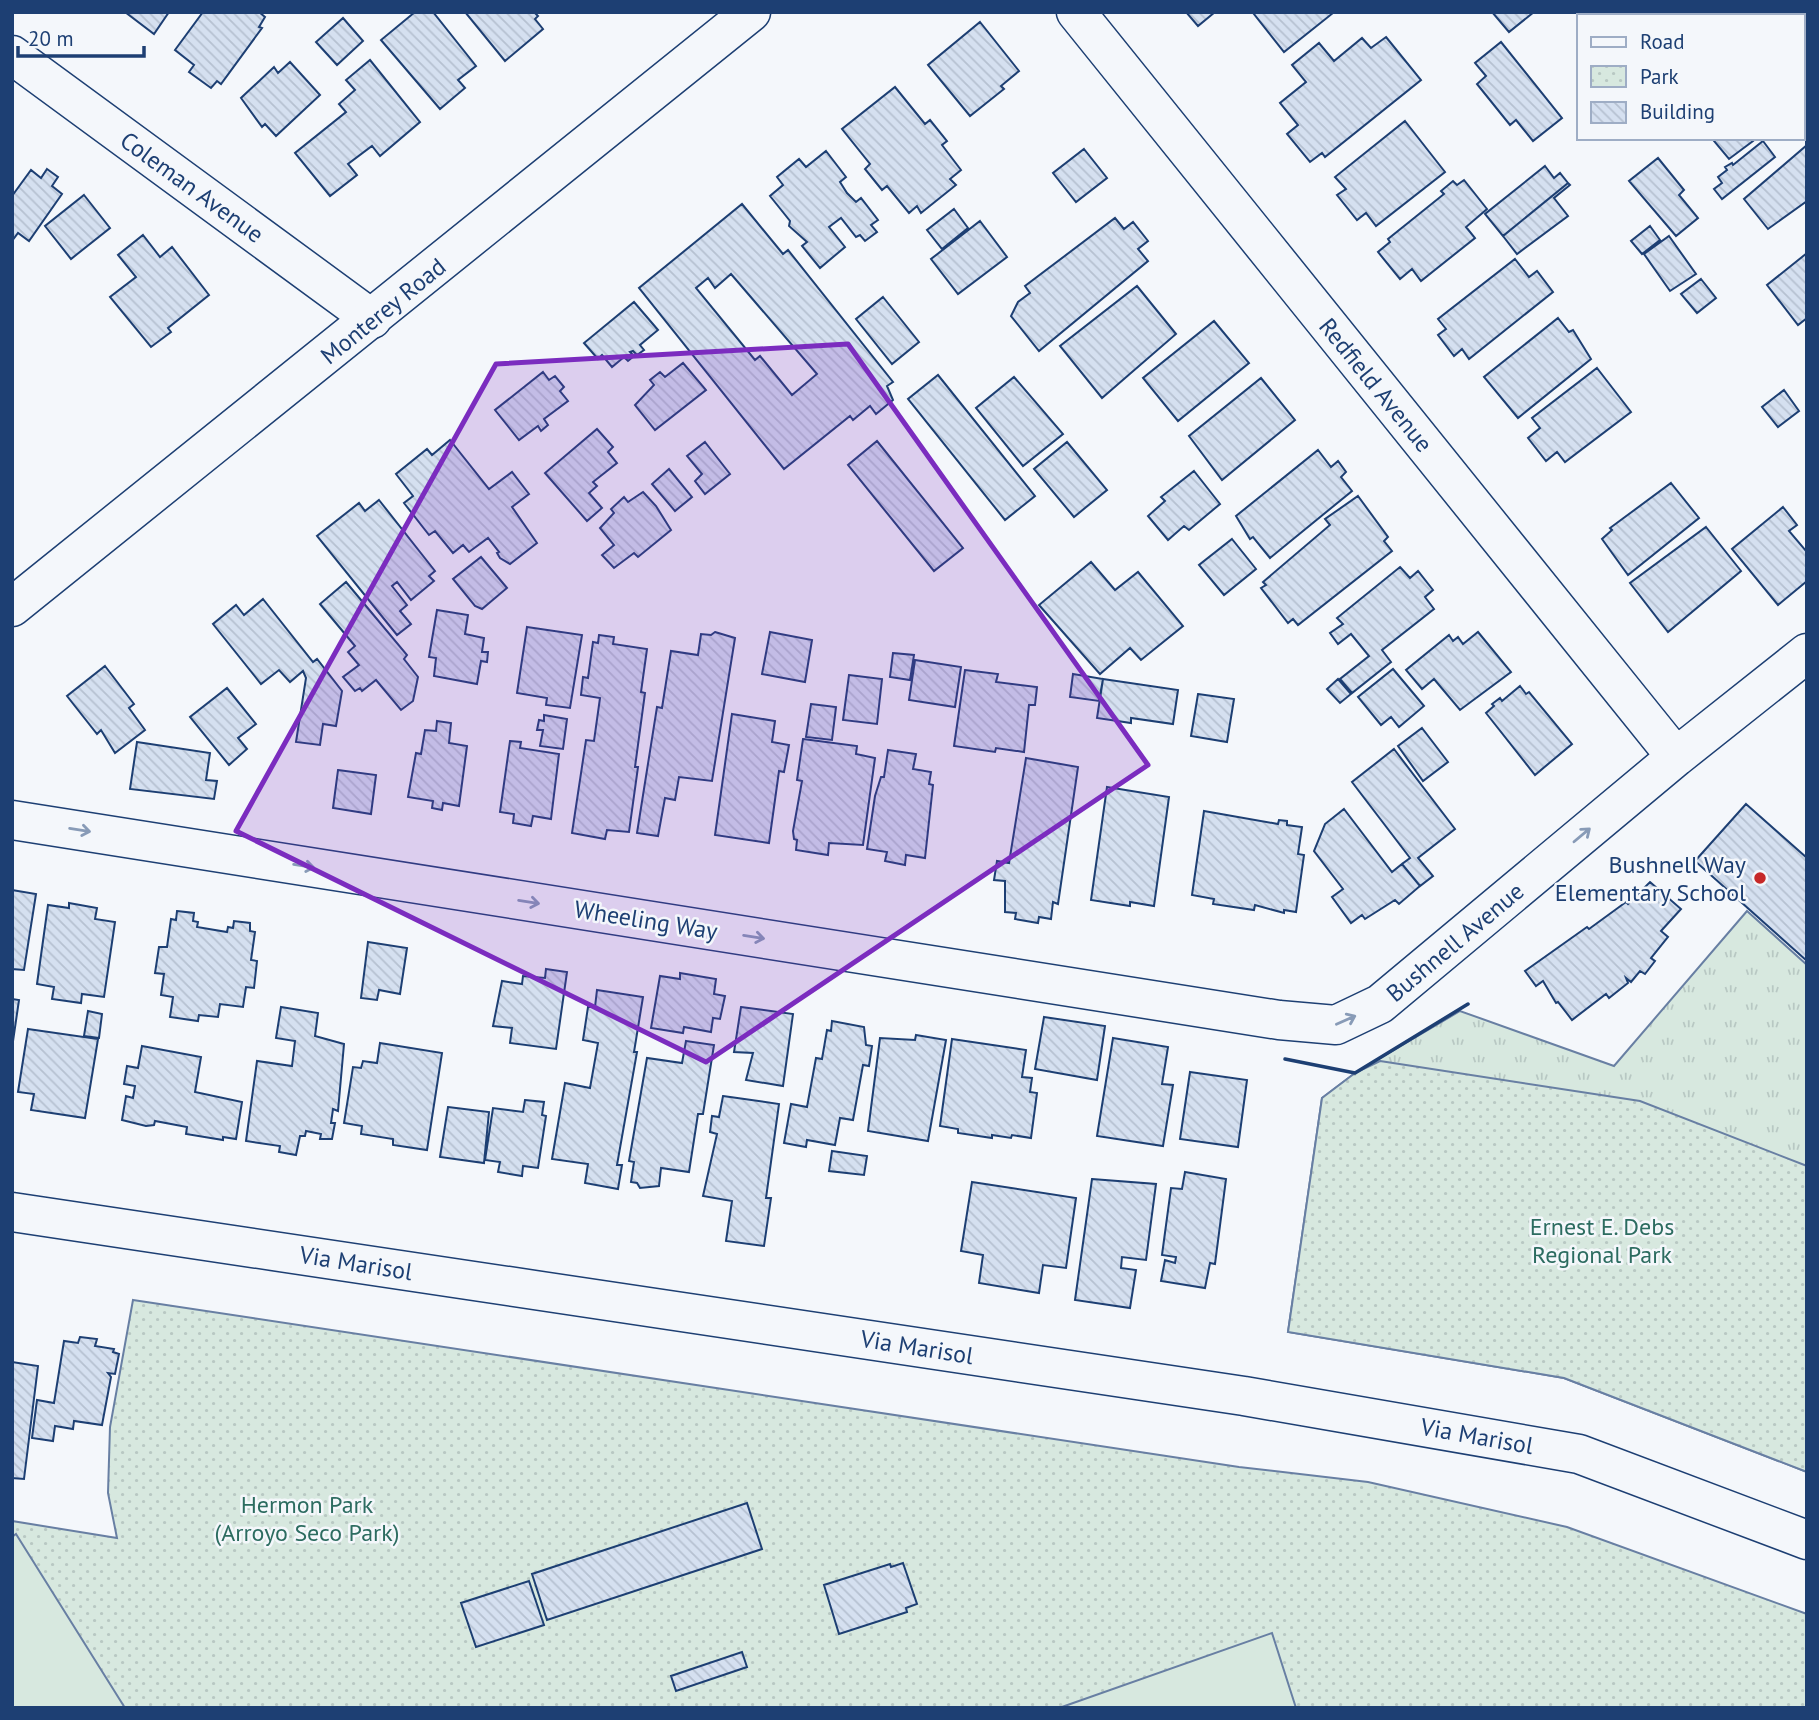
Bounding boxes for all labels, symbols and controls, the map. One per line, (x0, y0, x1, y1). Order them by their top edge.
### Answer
scale bar (18, 14, 144, 58)
legend (1577, 14, 1805, 140)
text: 20 m (28, 25, 74, 52)
text: Road (1640, 28, 1684, 55)
text: Park (1640, 63, 1679, 90)
text: Building (1640, 98, 1715, 125)
street label: Coleman Avenue (114, 124, 270, 250)
street label: Monterey Road (314, 251, 452, 371)
street label: Redfield Avenue (1312, 312, 1440, 458)
one-way arrow (68, 824, 91, 837)
one-way arrow (1573, 827, 1591, 843)
place label: Bushnell Way Elementary School (1555, 849, 1746, 908)
one-way arrow (292, 860, 315, 873)
marker: Bushnell Way Elementary School (1752, 870, 1768, 886)
street label: Bushnell Avenue (1380, 875, 1530, 1009)
street label: Wheeling Way (572, 893, 720, 947)
one-way arrow (517, 895, 540, 908)
one-way arrow (742, 931, 765, 944)
one-way arrow (1335, 1013, 1356, 1026)
park label: Ernest E. Debs Regional Park (1530, 1211, 1674, 1270)
street label: Via Marisol (296, 1239, 415, 1287)
street label: Via Marisol (857, 1323, 976, 1371)
street label: Via Marisol (1417, 1411, 1536, 1461)
park label: Hermon Park (Arroyo Seco Park) (215, 1489, 399, 1548)

